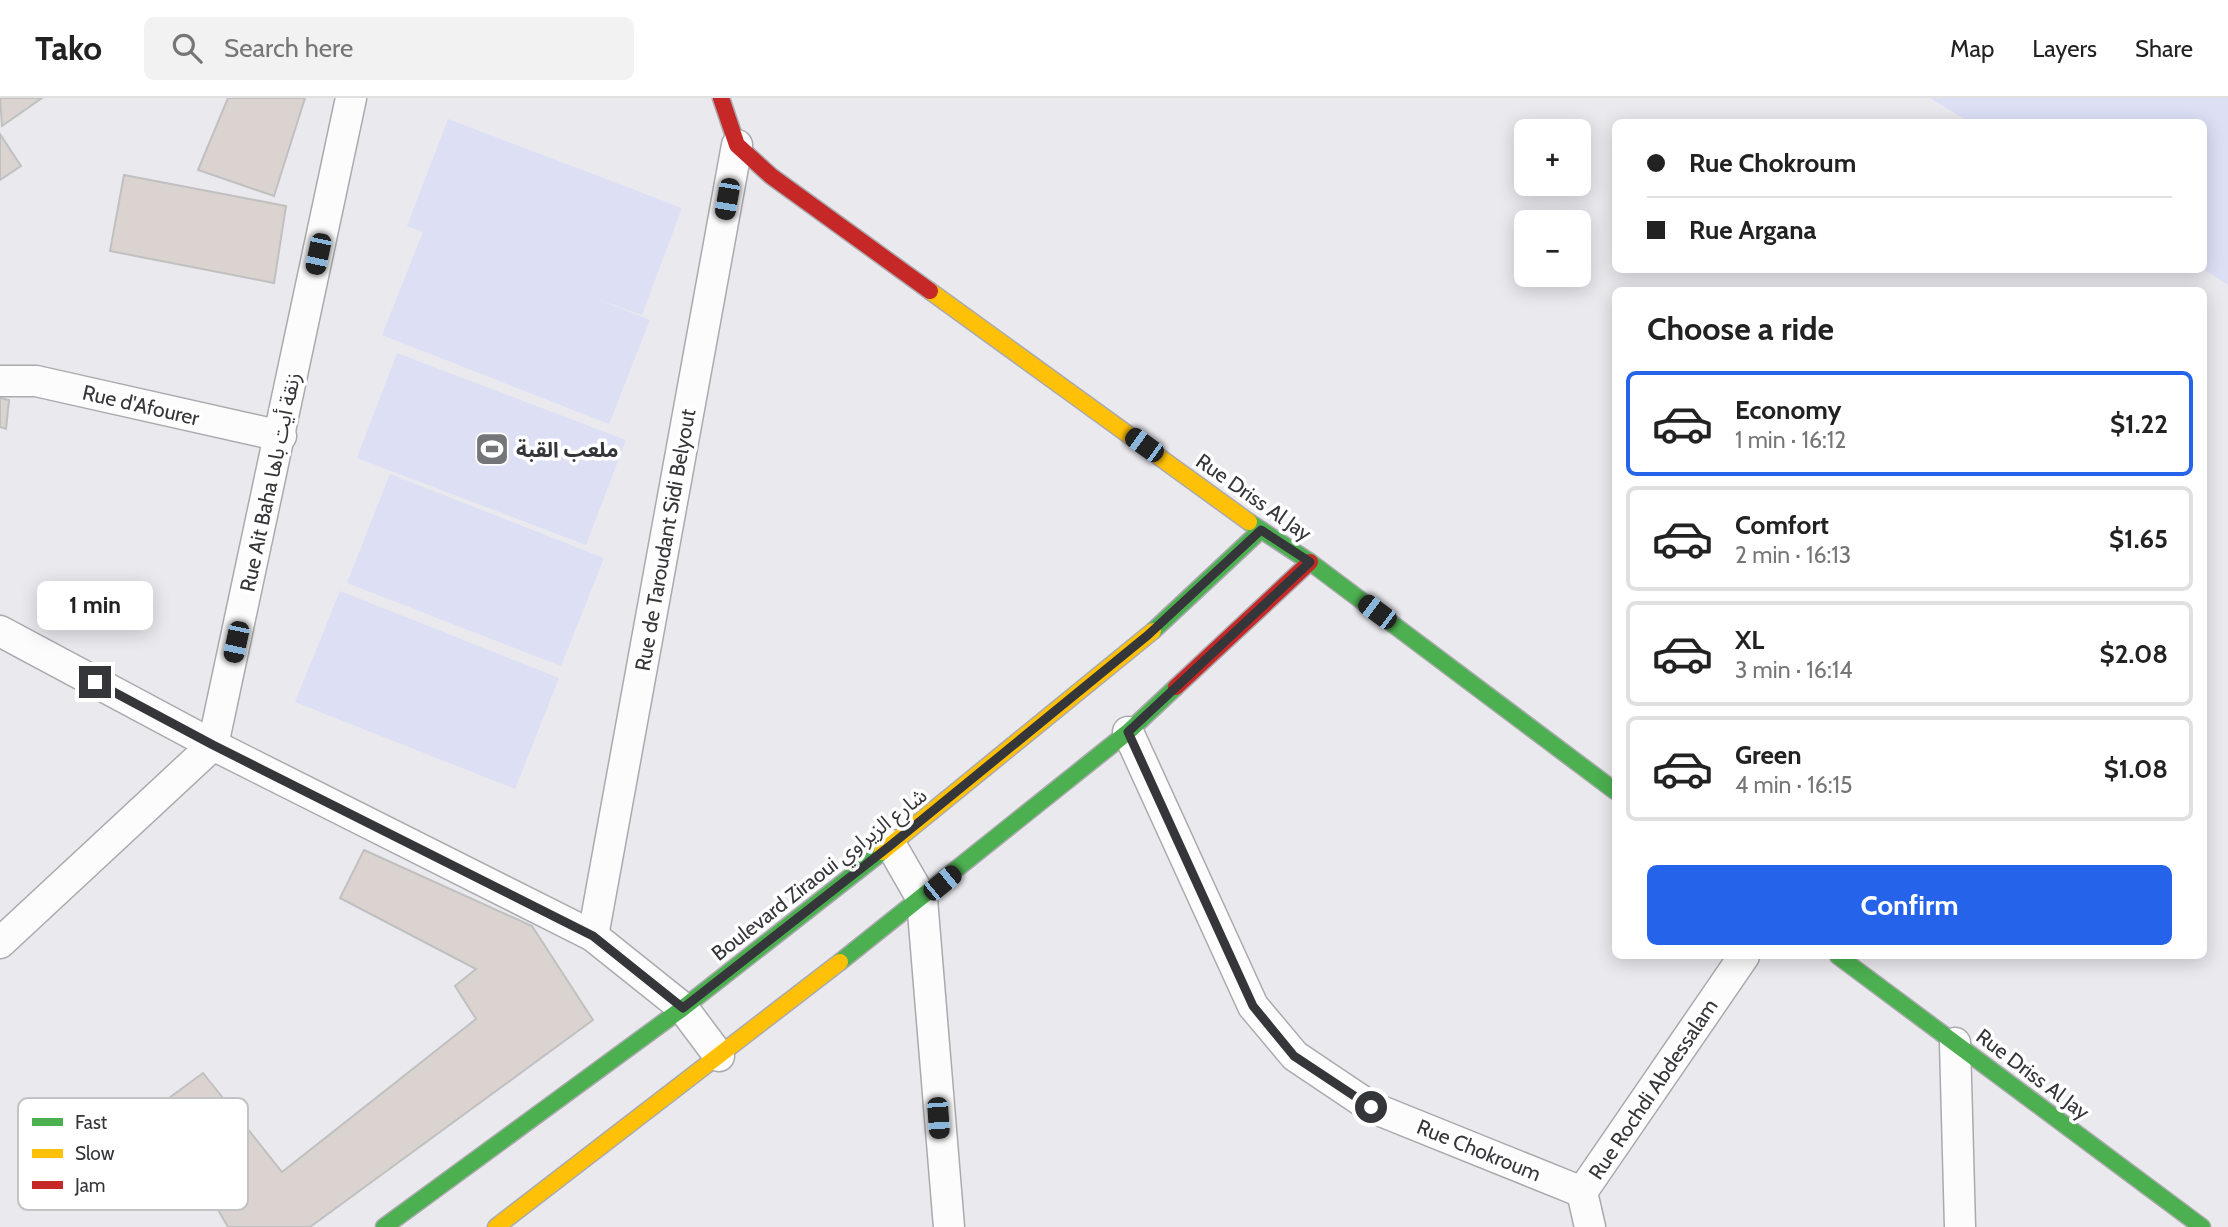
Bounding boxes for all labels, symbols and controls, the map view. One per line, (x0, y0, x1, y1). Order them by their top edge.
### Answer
search box (144, 17, 634, 80)
text: Tako (35, 28, 102, 68)
icon: search (168, 29, 206, 67)
text: Search here (224, 32, 353, 64)
text: Map (1950, 34, 1994, 63)
text: Layers (2032, 34, 2097, 63)
text: Share (2135, 34, 2193, 63)
map controls (1514, 119, 1591, 287)
button: + (1514, 119, 1591, 196)
text: Rue Chokroum (1689, 147, 1856, 179)
car (714, 176, 741, 222)
button: − (1514, 210, 1591, 287)
text: Rue Argana (1689, 214, 1817, 246)
car (304, 231, 333, 277)
text: Choose a ride (1647, 309, 1834, 348)
street label: Rue Ait Baha زنقة أيت باها (235, 370, 305, 594)
street label: Rue d'Afourer (80, 379, 202, 431)
icon: car (1651, 392, 1714, 455)
text: Economy (1735, 394, 1841, 426)
street label: Rue de Taroudant Sidi Belyout (630, 407, 700, 673)
text: $1.22 (2110, 408, 2168, 440)
car (1121, 424, 1168, 466)
text: 1 min · 16:12 (1735, 426, 1846, 454)
sports icon: ملعب القبة (473, 430, 511, 468)
place label: ملعب القبة (516, 437, 619, 462)
street label: Rue Driss Al Jay (1191, 448, 1317, 546)
icon: car (1651, 507, 1714, 570)
text: Comfort (1735, 509, 1829, 541)
text: $1.65 (2109, 523, 2168, 555)
text: 2 min · 16:13 (1735, 541, 1851, 569)
callout: 1 min (37, 580, 153, 630)
text: 1 min (69, 591, 121, 619)
car (1354, 591, 1401, 633)
car (222, 619, 251, 665)
icon: car (1651, 622, 1714, 685)
text: XL (1735, 624, 1764, 656)
text: $2.08 (2100, 638, 2168, 670)
text: 3 min · 16:14 (1735, 656, 1852, 684)
route end (79, 666, 111, 698)
icon: car (1651, 737, 1714, 800)
text: Green (1735, 739, 1802, 771)
text: $1.08 (2104, 753, 2168, 785)
text: 4 min · 16:15 (1735, 771, 1852, 799)
street label: Boulevard Ziraoui شارع الزيراوي (706, 782, 934, 969)
car (920, 862, 965, 904)
button: Confirm (1647, 865, 2172, 945)
street label: Rue Rochdi Abdessalam (1583, 994, 1723, 1184)
street label: Rue Driss Al Jay (1972, 1023, 2095, 1125)
route start (1355, 1091, 1387, 1123)
car (927, 1096, 950, 1140)
legend (18, 1098, 248, 1210)
text: Fast (75, 1111, 108, 1134)
street label: Rue Chokroum (1413, 1114, 1545, 1186)
text: Slow (75, 1142, 115, 1165)
text: Jam (74, 1174, 105, 1197)

